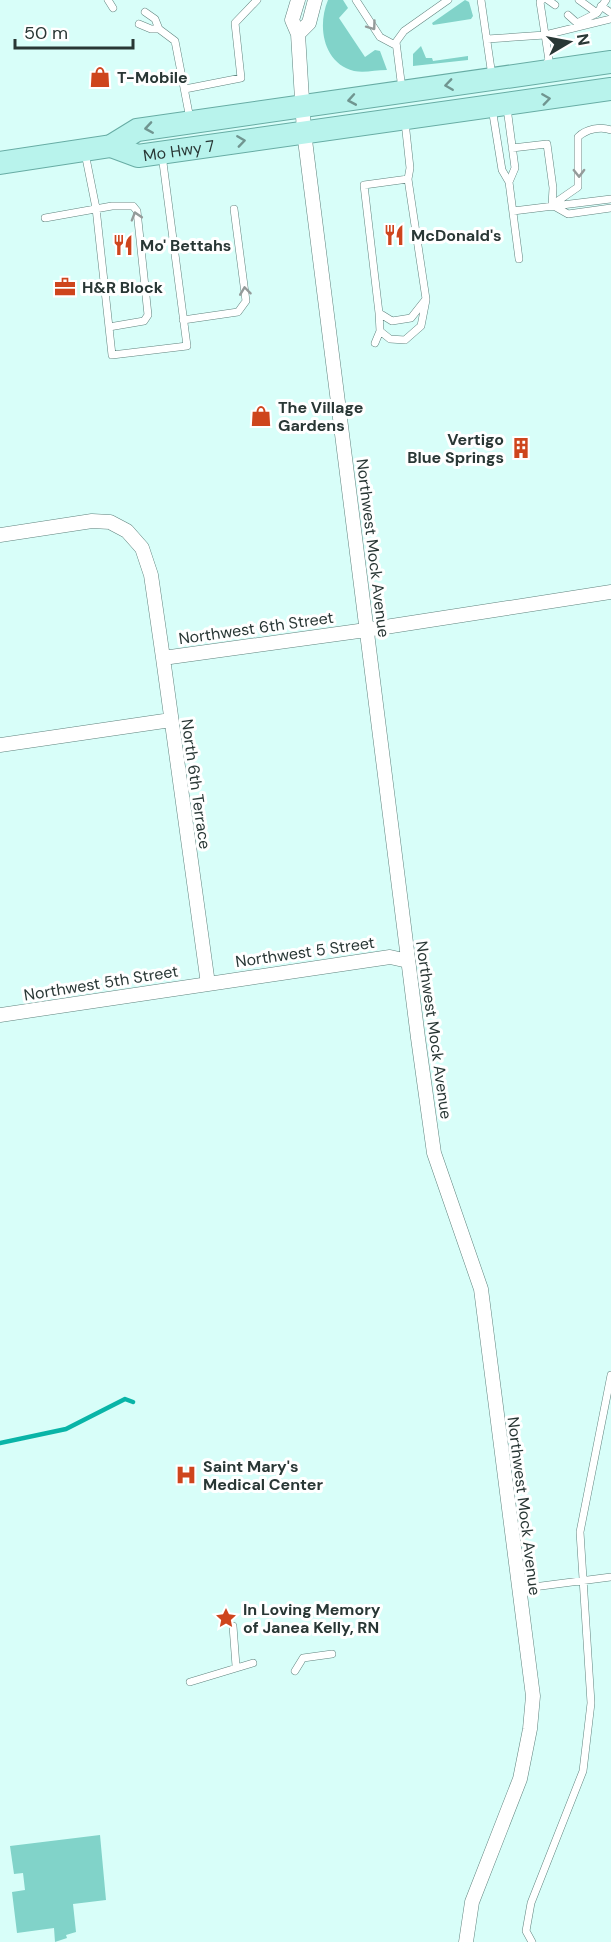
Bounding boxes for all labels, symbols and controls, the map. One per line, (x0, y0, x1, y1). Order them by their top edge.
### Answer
scale bar (15, 12, 134, 50)
north arrow (539, 12, 599, 72)
one-way arrow (365, 20, 376, 31)
text: 50 m (24, 21, 68, 45)
text: N (572, 32, 595, 47)
shop icon: T-Mobile (88, 65, 112, 89)
place label: T-Mobile (117, 67, 188, 88)
one-way arrow (444, 78, 454, 90)
one-way arrow (347, 93, 357, 106)
one-way arrow (541, 93, 551, 105)
one-way arrow (144, 122, 153, 134)
street label: Mo Hwy 7 (142, 135, 216, 166)
one-way arrow (236, 136, 245, 148)
one-way arrow (572, 169, 585, 178)
one-way arrow (131, 212, 143, 222)
restaurant icon: McDonald's (382, 223, 406, 247)
place label: McDonald's (411, 225, 502, 246)
restaurant icon: Mo' Bettahs (111, 233, 135, 257)
place label: Mo' Bettahs (140, 235, 231, 256)
office icon: H&R Block (53, 275, 77, 299)
place label: H&R Block (82, 277, 164, 298)
one-way arrow (239, 286, 251, 295)
place label: The Village Gardens (278, 397, 363, 436)
shop icon: The Village Gardens (249, 404, 273, 428)
place label: Vertigo Blue Springs (407, 429, 504, 468)
building icon: Vertigo Blue Springs (509, 436, 533, 460)
street label: Northwest Mock Avenue (352, 457, 394, 639)
street label: Northwest 6th Street (177, 607, 335, 649)
street label: North 6th Terrace (176, 717, 216, 851)
street label: Northwest 5 Street (234, 932, 376, 972)
street label: Northwest Mock Avenue (411, 939, 457, 1121)
street label: Northwest 5th Street (22, 960, 180, 1006)
street label: Northwest Mock Avenue (503, 1415, 545, 1597)
place label: Saint Mary's Medical Center (203, 1456, 323, 1495)
hospital icon: Saint Mary's Medical Center (174, 1463, 198, 1487)
place label: In Loving Memory of Janea Kelly, RN (243, 1599, 381, 1638)
place icon: In Loving Memory of Janea Kelly, RN (214, 1606, 238, 1630)

